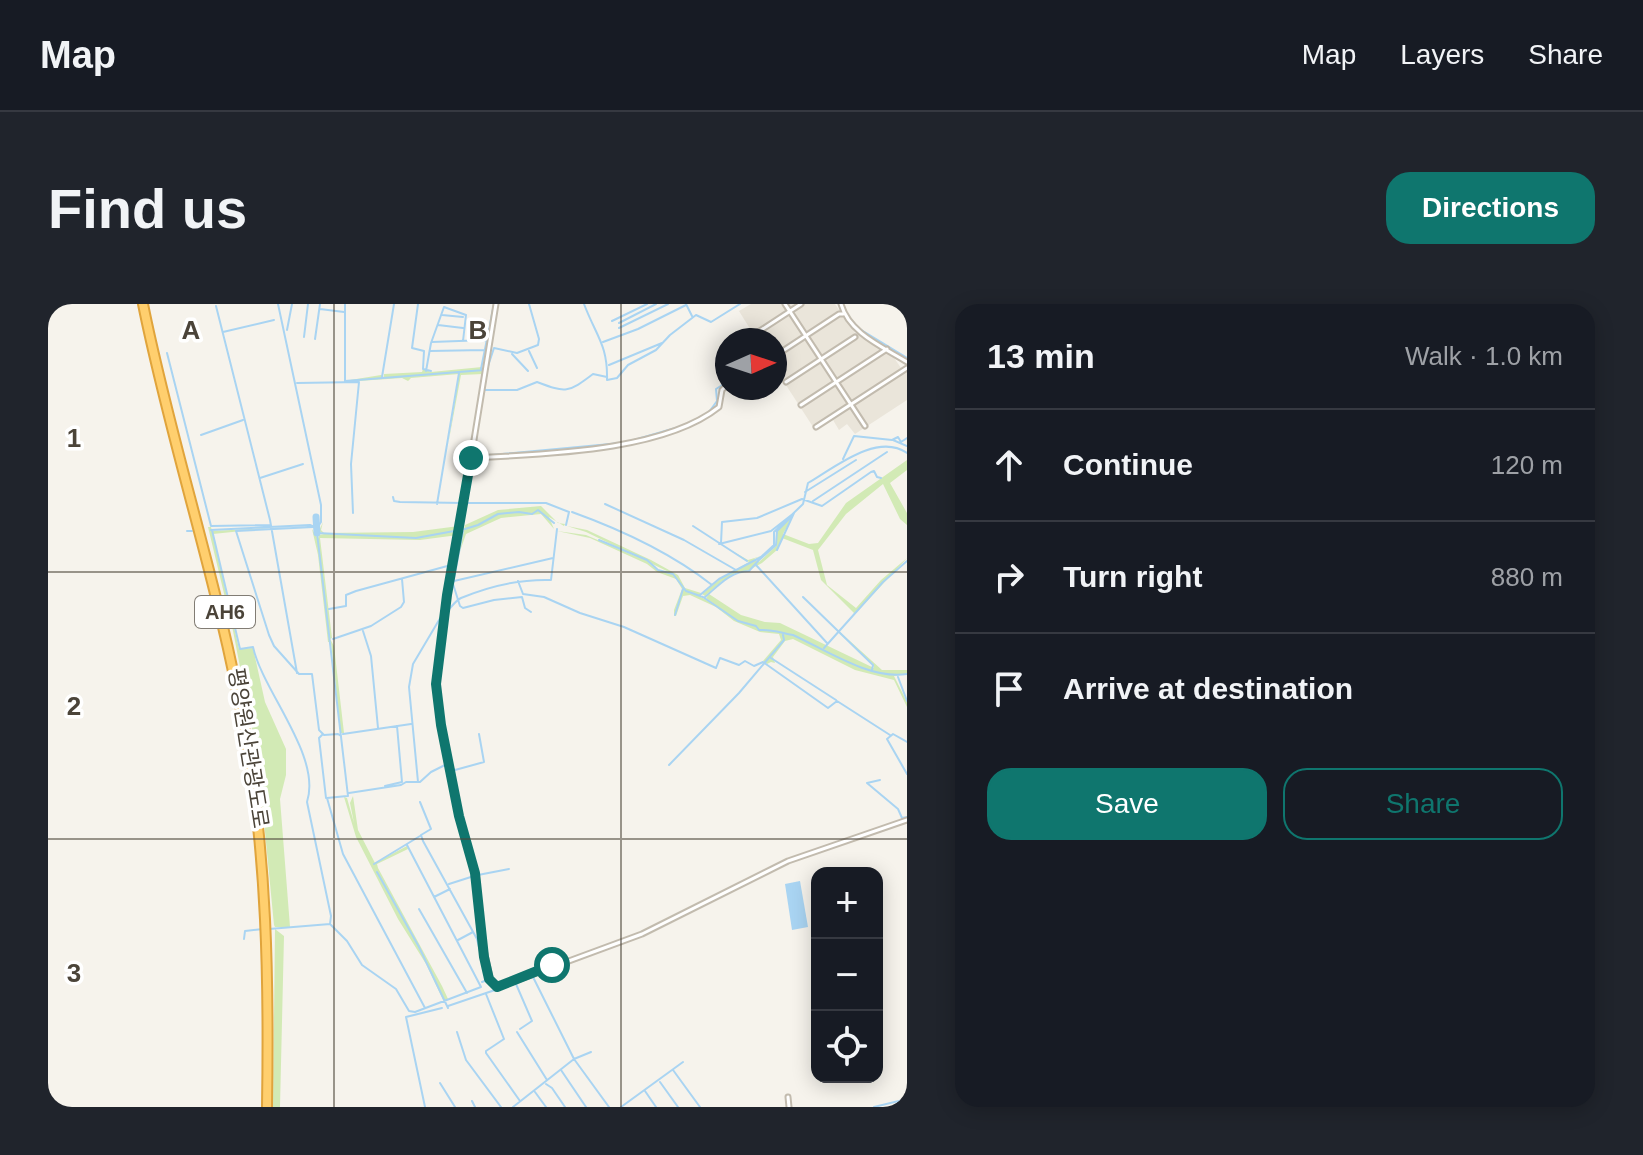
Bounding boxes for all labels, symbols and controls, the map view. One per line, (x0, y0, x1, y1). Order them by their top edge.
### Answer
text: Map (40, 34, 116, 76)
text: Map (1302, 39, 1356, 70)
text: Layers (1400, 39, 1484, 70)
text: Share (1528, 39, 1603, 70)
button: Directions (1386, 172, 1595, 244)
text: Find us (48, 177, 247, 240)
text: A (182, 315, 201, 345)
text: B (469, 315, 487, 345)
north arrow (715, 328, 787, 400)
text: 13 min (987, 337, 1095, 375)
text: Walk · 1.0 km (1405, 341, 1563, 371)
text: 1 (67, 423, 81, 453)
route end (453, 440, 489, 476)
icon: ahead (987, 443, 1031, 487)
text: Continue (1063, 448, 1193, 481)
text: 120 m (1491, 450, 1563, 480)
icon: right (987, 555, 1031, 599)
text: Turn right (1063, 560, 1202, 593)
text: 880 m (1491, 562, 1563, 592)
road number: AH6 (195, 596, 255, 628)
street label: 평양원산관광도로 (223, 666, 274, 830)
icon: arrive (987, 667, 1031, 711)
text: Arrive at destination (1063, 672, 1353, 705)
text: 2 (67, 691, 81, 721)
button: Save (987, 768, 1267, 840)
button: Share (1283, 768, 1563, 840)
map controls (811, 867, 883, 1083)
button: + (811, 867, 883, 939)
button: − (811, 939, 883, 1011)
route start (534, 947, 570, 983)
text: 3 (67, 958, 81, 988)
button: locate (811, 1011, 883, 1083)

